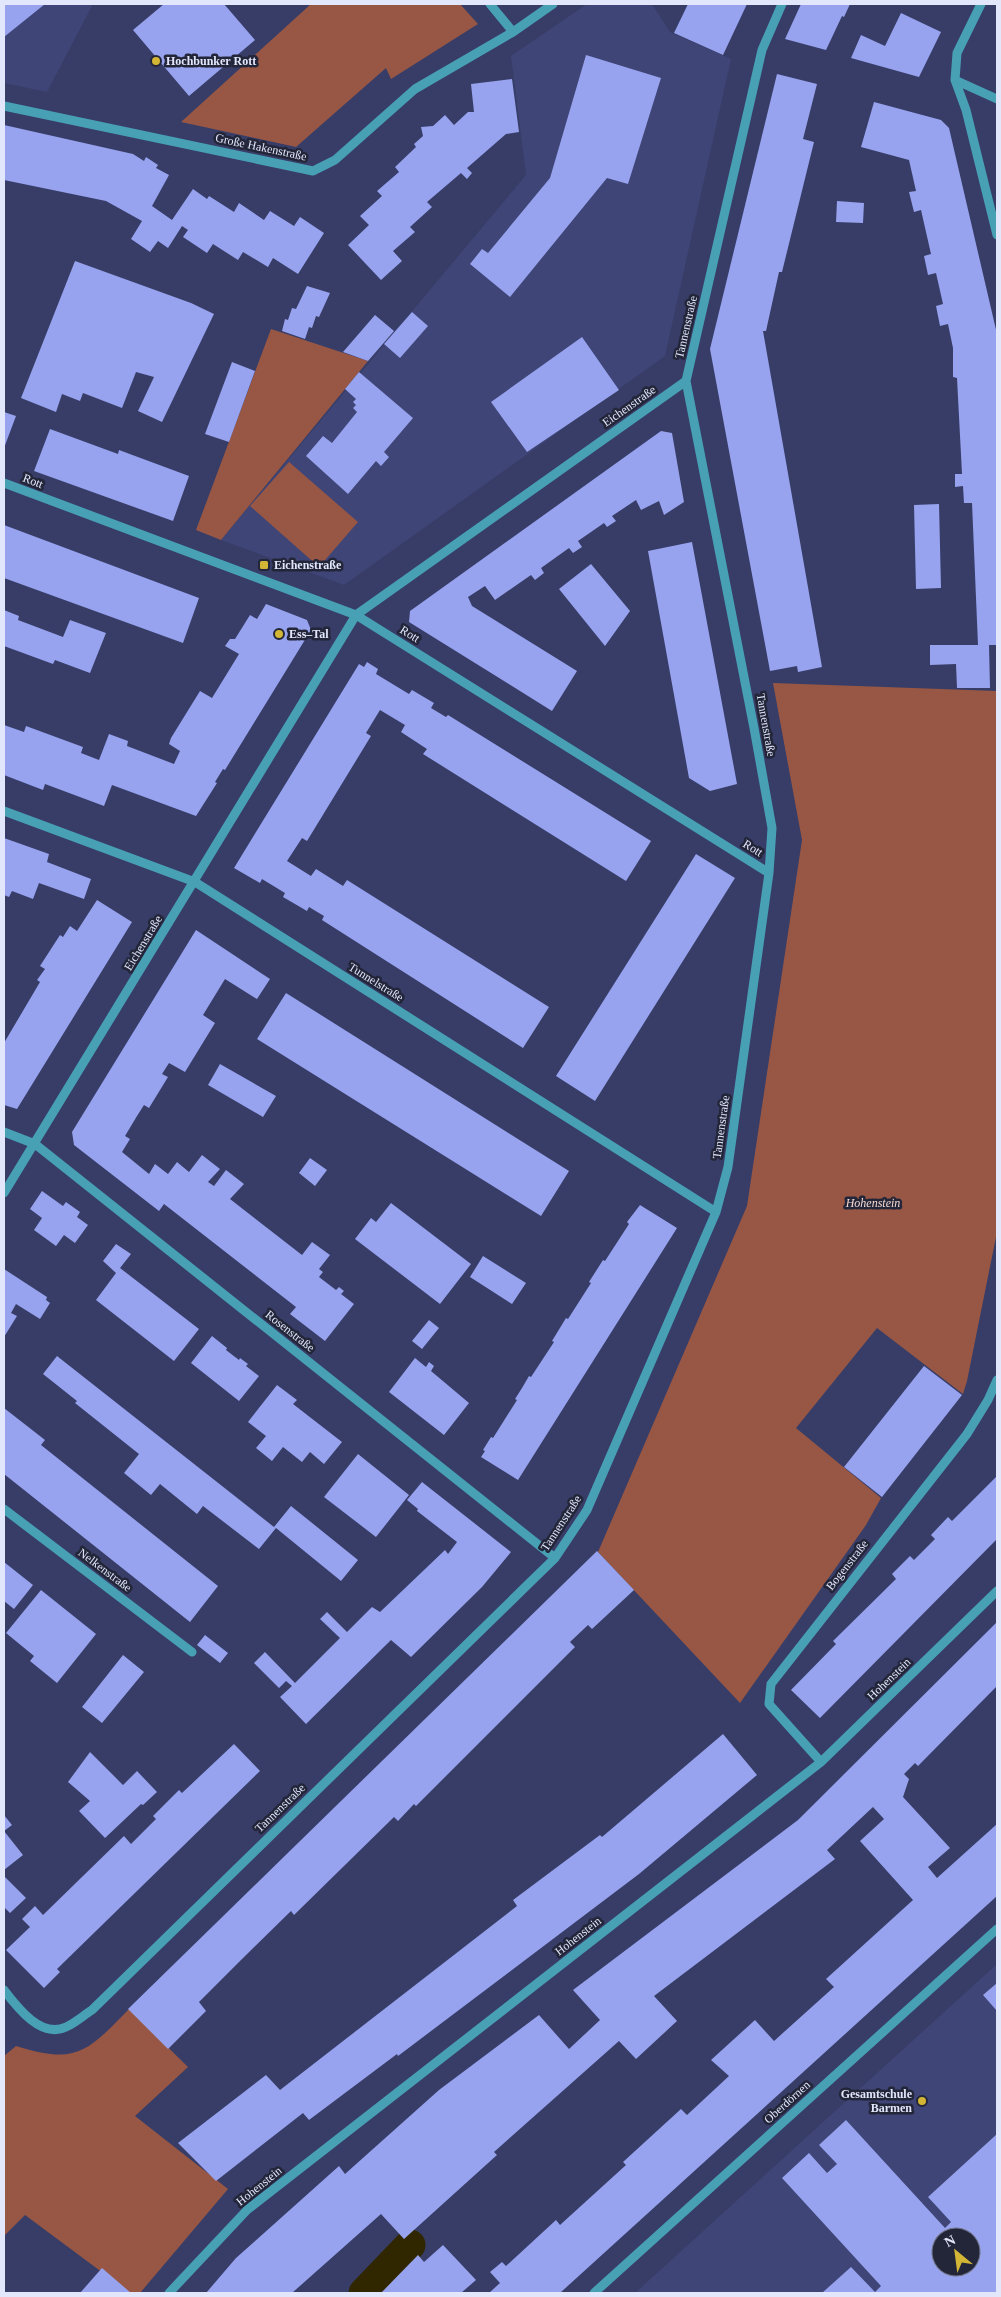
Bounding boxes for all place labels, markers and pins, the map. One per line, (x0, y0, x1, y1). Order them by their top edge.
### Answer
place label: Hochbunker Rott (166, 54, 256, 68)
marker: Hochbunker Rott (150, 55, 162, 67)
place label: Eichenstraße (274, 558, 342, 572)
marker: Eichenstraße (258, 559, 270, 571)
place label: Ess–Tal (289, 627, 329, 641)
marker: Ess–Tal (273, 628, 285, 640)
place label: Gesamtschule Barmen (841, 2087, 913, 2115)
marker: Gesamtschule Barmen (916, 2095, 928, 2107)

